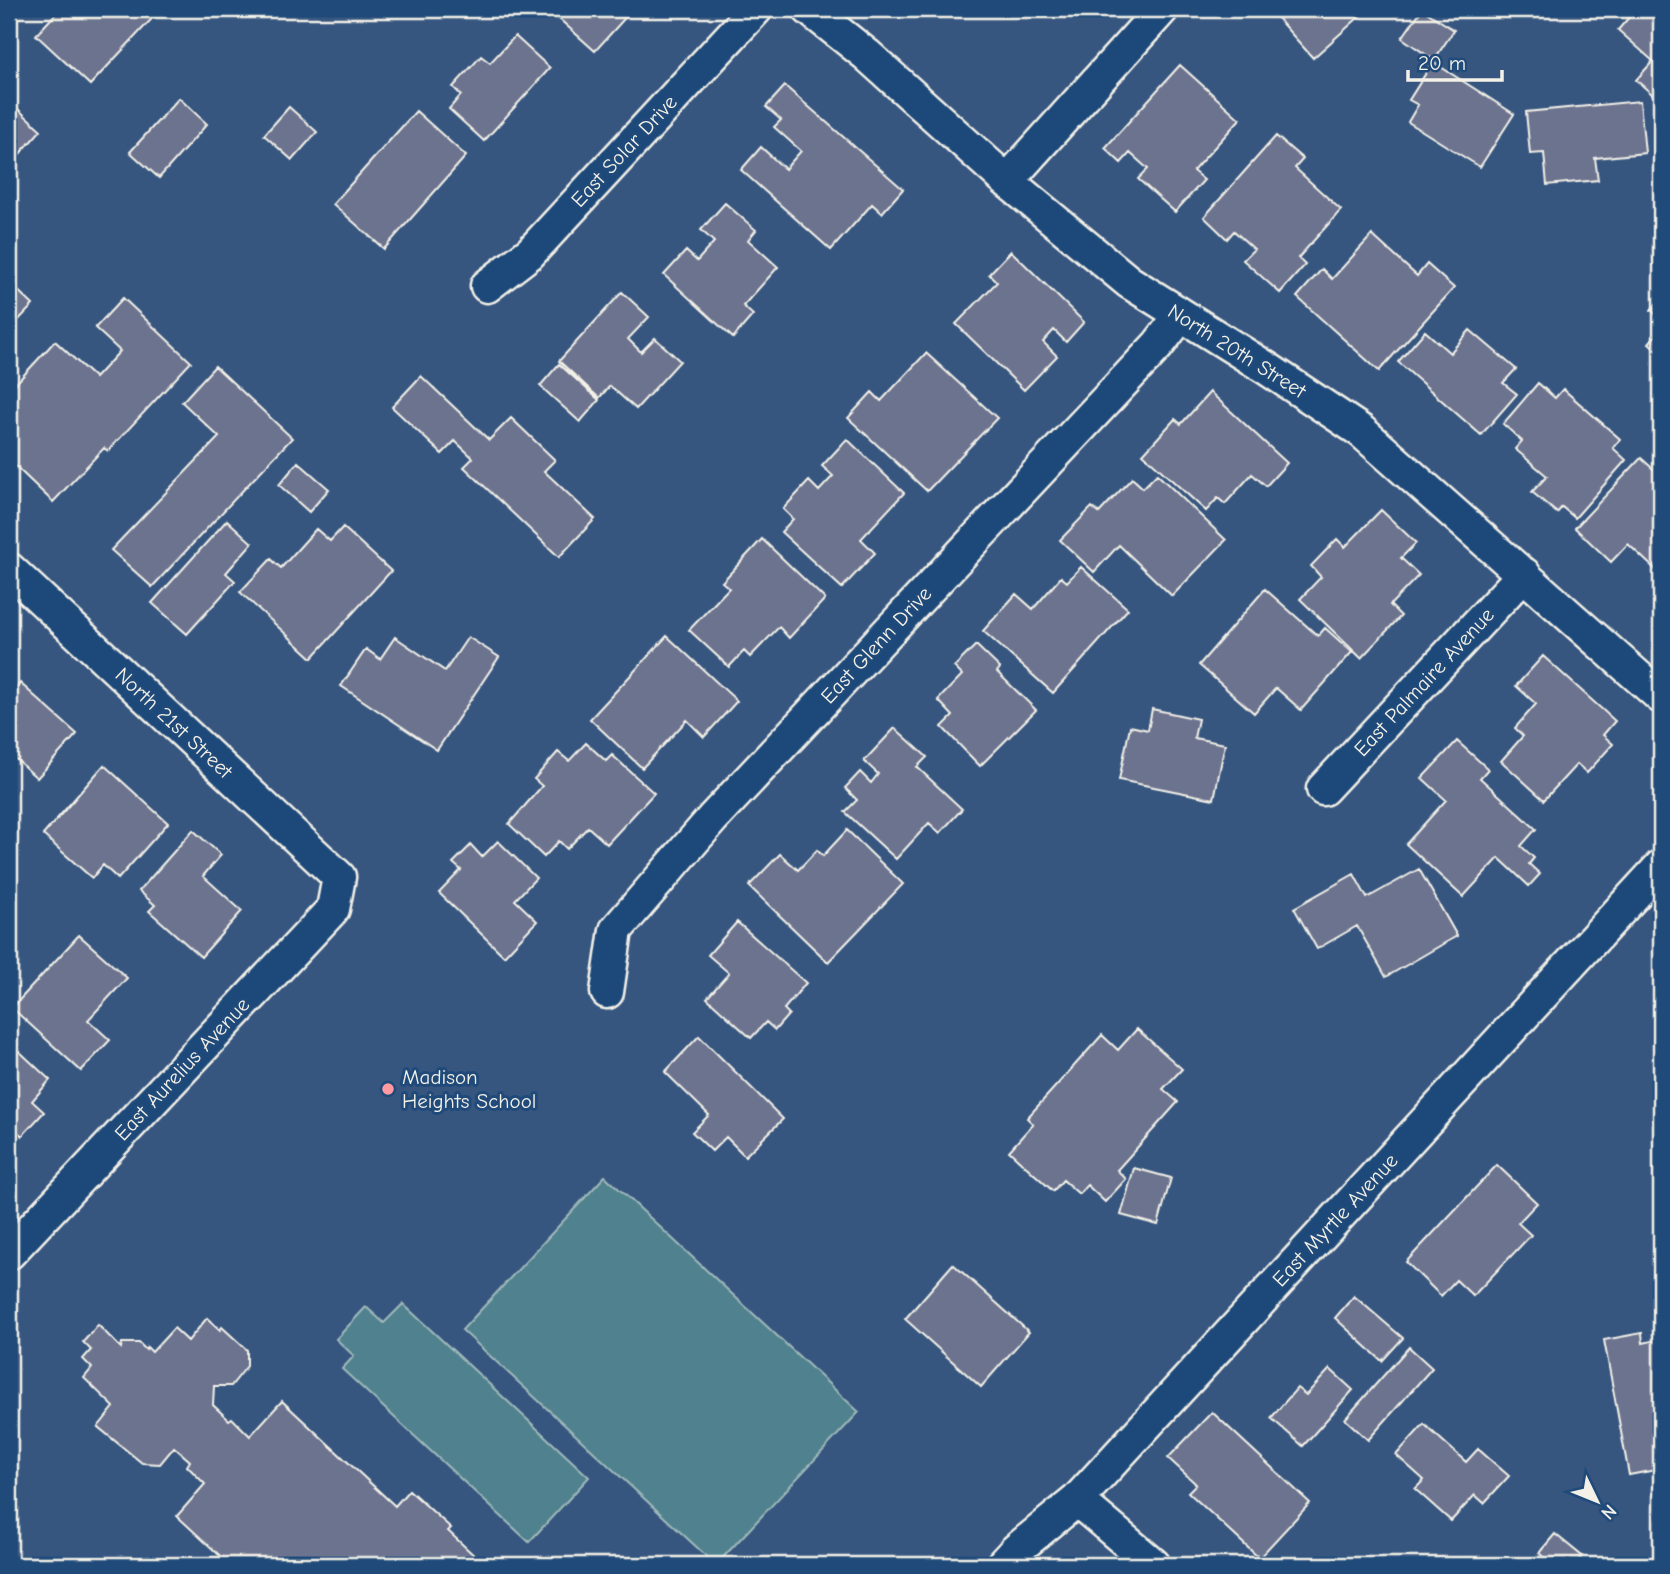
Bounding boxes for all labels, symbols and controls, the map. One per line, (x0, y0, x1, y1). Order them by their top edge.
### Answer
scale bar (1408, 38, 1502, 82)
text: 20 m (1418, 51, 1466, 75)
street label: East Solar Drive (566, 90, 682, 212)
street label: North 20th Street (1164, 299, 1311, 404)
street label: East Glenn Drive (816, 582, 936, 708)
street label: East Palmaire Avenue (1349, 603, 1499, 761)
street label: North 21st Street (111, 663, 238, 784)
street label: East Aurelius Avenue (110, 993, 254, 1145)
place label: Madison Heights School (402, 1065, 536, 1113)
marker: Madison Heights School (380, 1081, 396, 1097)
street label: East Myrtle Avenue (1267, 1149, 1403, 1291)
north arrow (1562, 1466, 1632, 1536)
text: N (1596, 1500, 1621, 1524)

